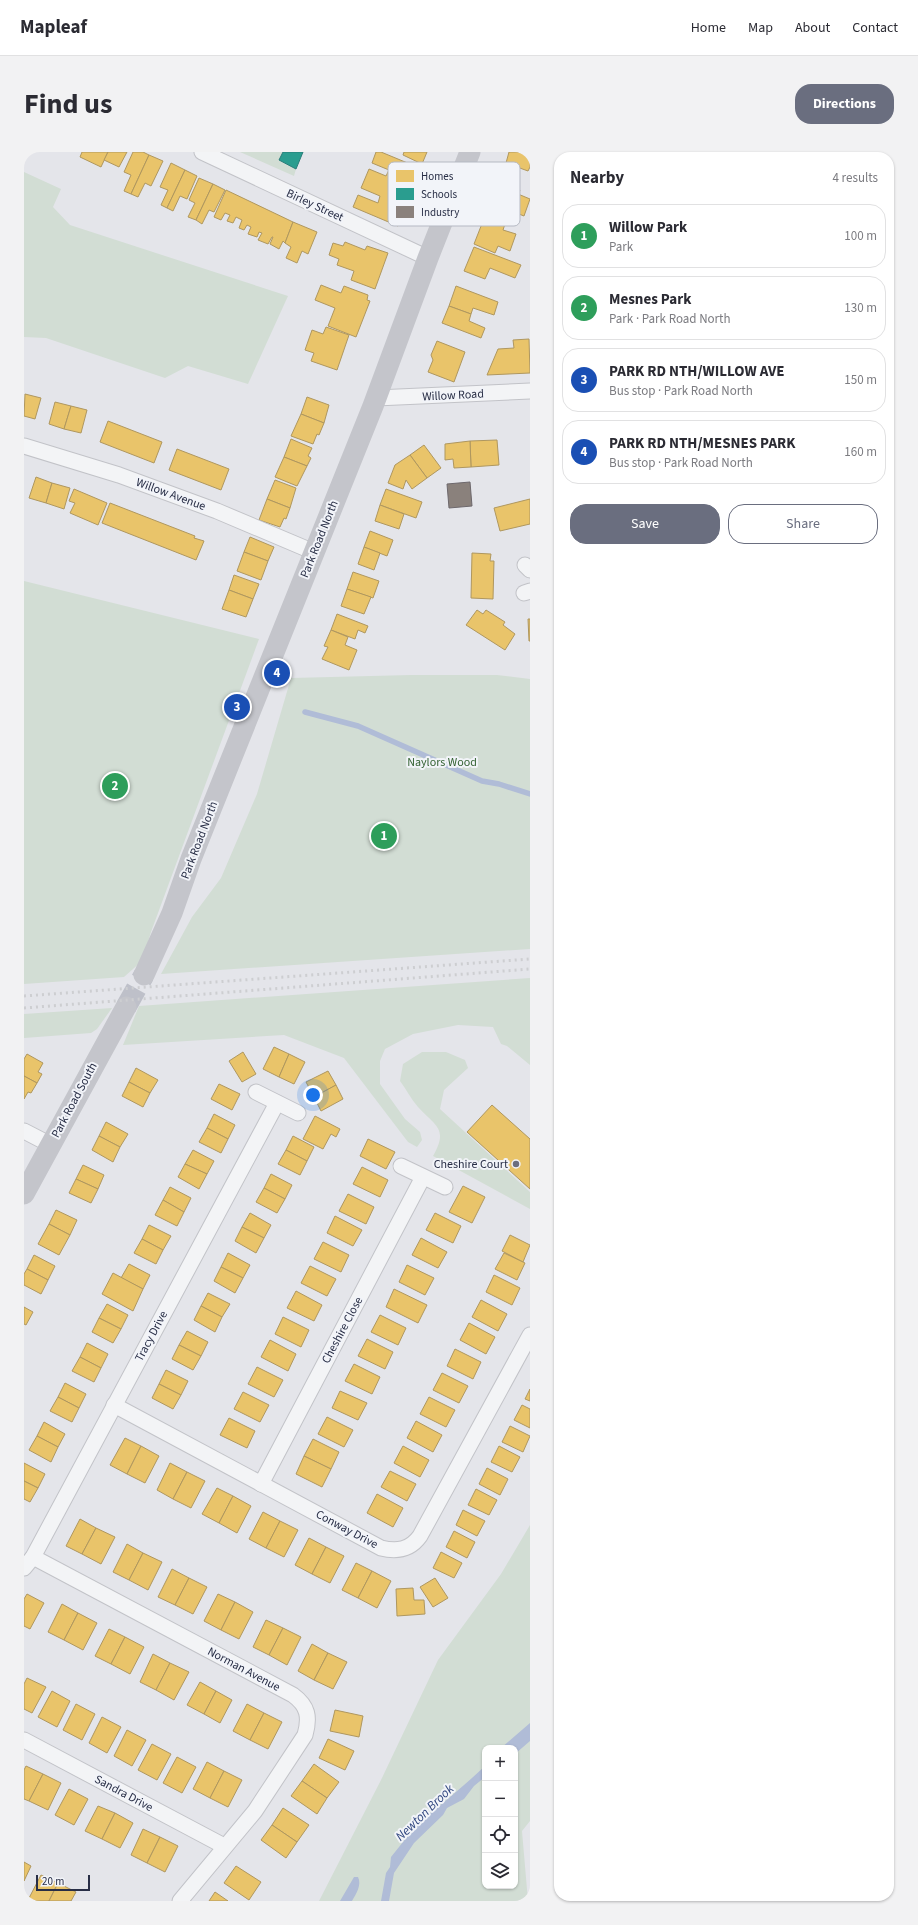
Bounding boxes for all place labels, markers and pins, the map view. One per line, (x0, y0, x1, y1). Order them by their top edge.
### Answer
pin: 4 (264, 658, 290, 688)
pin: 3 (224, 692, 250, 722)
pin: 2 (102, 771, 128, 801)
pin: 1 (371, 821, 397, 851)
place label: Cheshire Court (434, 1156, 508, 1173)
marker: Cheshire Court (511, 1159, 521, 1169)

